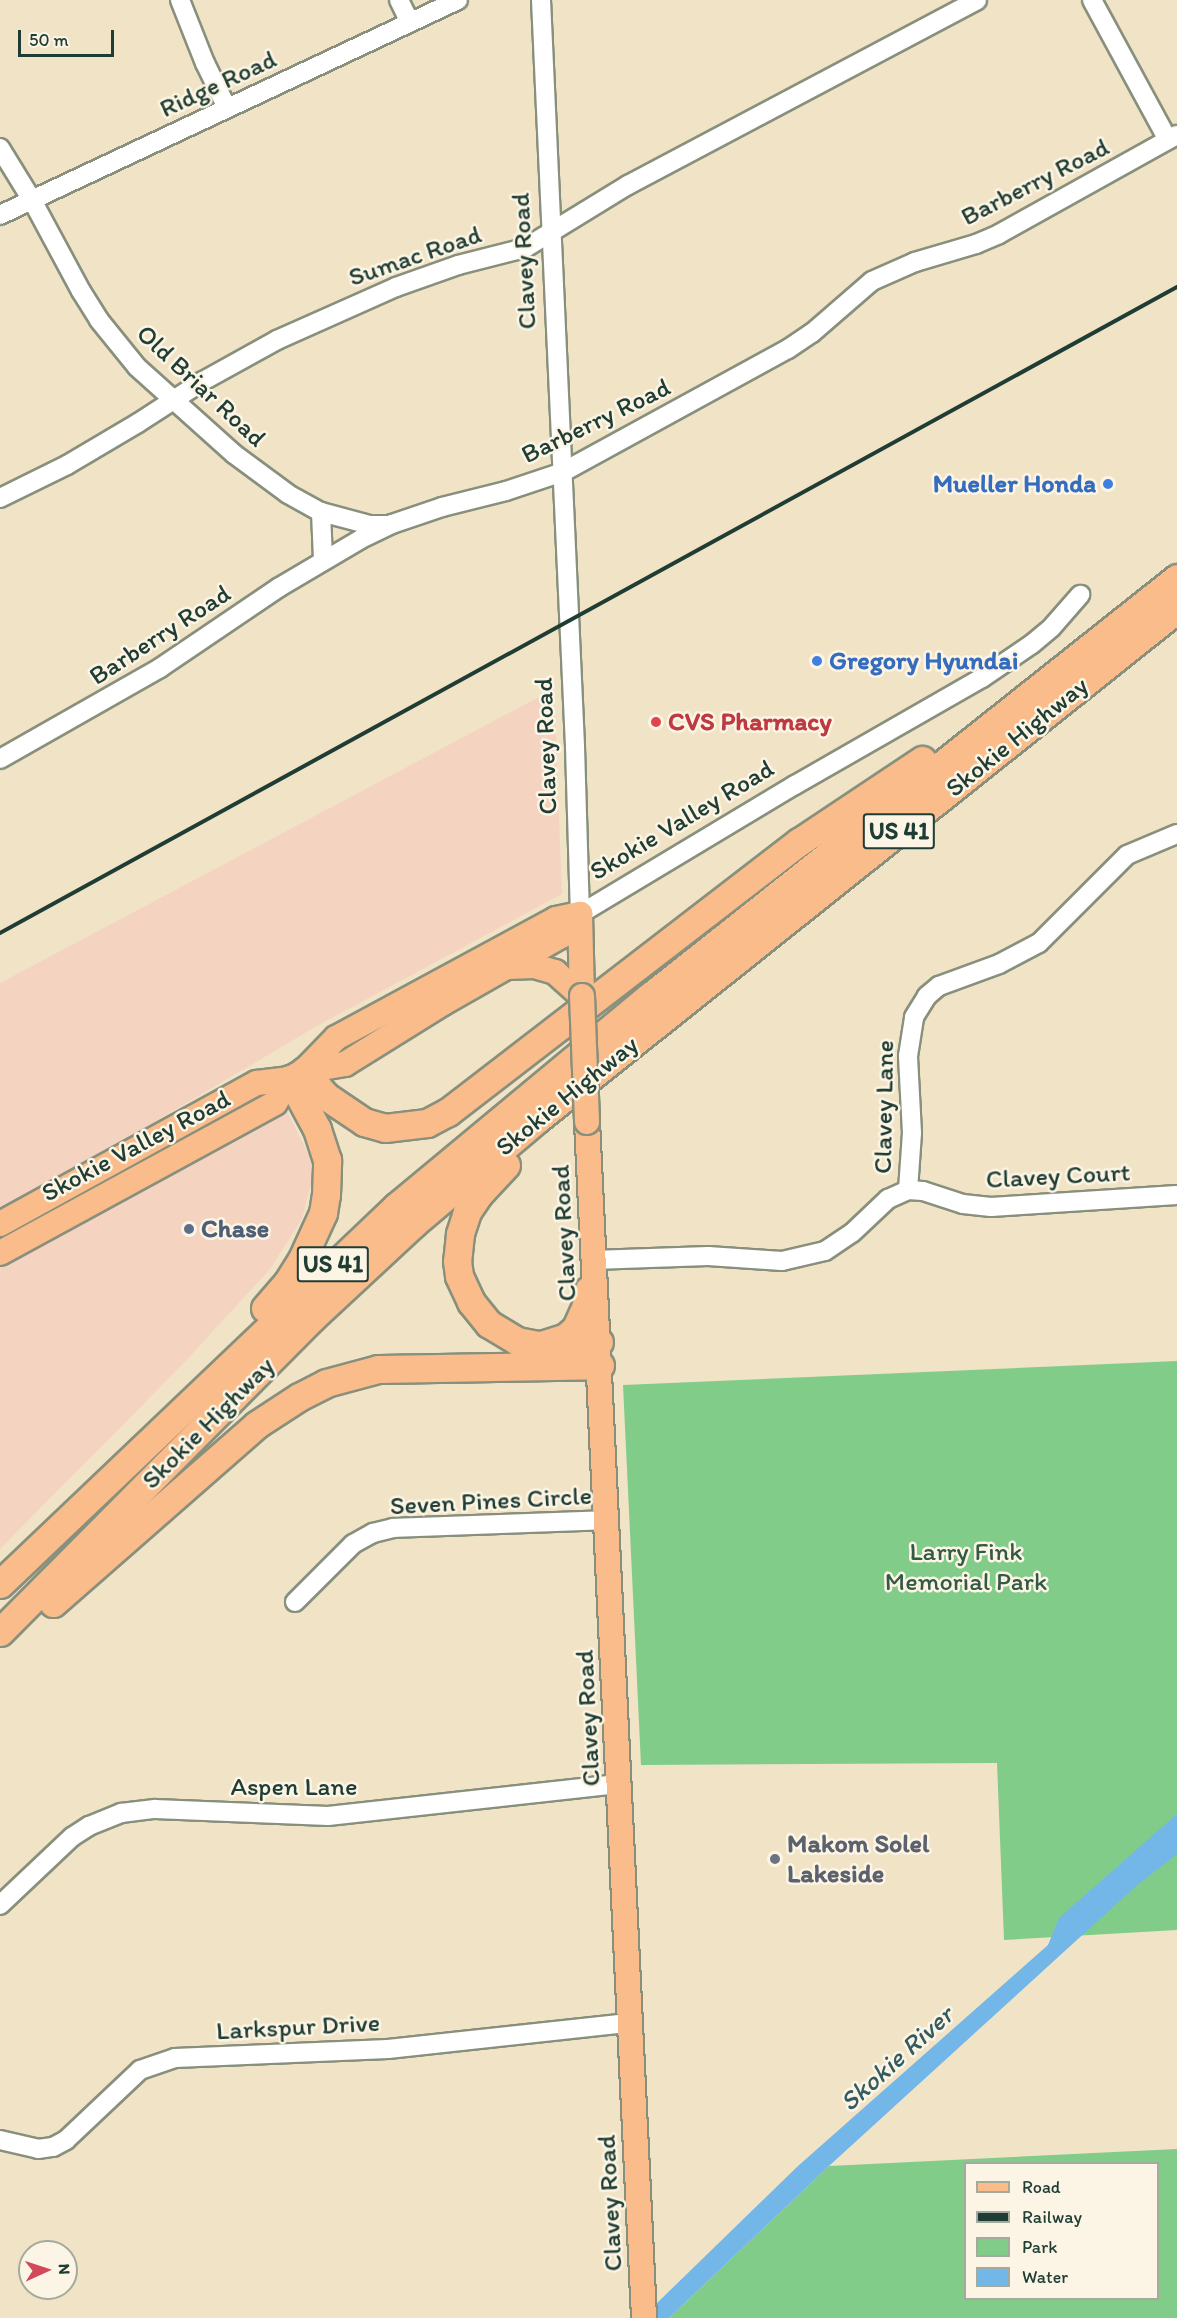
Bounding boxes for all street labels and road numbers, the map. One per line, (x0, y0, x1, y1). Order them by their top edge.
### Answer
street label: Ridge Road (155, 44, 281, 124)
street label: Barberry Road (956, 132, 1114, 232)
street label: Clavey Road (505, 192, 543, 330)
street label: Sumac Road (345, 219, 485, 293)
street label: Old Briar Road (130, 319, 272, 453)
street label: Barberry Road (517, 372, 675, 470)
street label: Barberry Road (84, 578, 236, 692)
street label: Skokie Highway (940, 670, 1094, 804)
street label: Clavey Road (528, 677, 564, 815)
street label: Skokie Valley Road (585, 753, 779, 887)
road number: US 41 (862, 810, 936, 852)
street label: Skokie Highway (490, 1029, 644, 1163)
street label: Clavey Lane (867, 1040, 901, 1174)
street label: Skokie Valley Road (37, 1083, 235, 1209)
street label: Clavey Court (985, 1157, 1131, 1195)
street label: Clavey Road (545, 1164, 583, 1302)
road number: US 41 (296, 1243, 370, 1285)
street label: Skokie Highway (136, 1351, 280, 1495)
street label: Seven Pines Circle (389, 1480, 593, 1522)
street label: Clavey Road (569, 1649, 607, 1787)
street label: Aspen Lane (230, 1771, 358, 1803)
street label: Larkspur Drive (215, 2007, 381, 2047)
street label: Clavey Road (591, 2134, 629, 2272)

